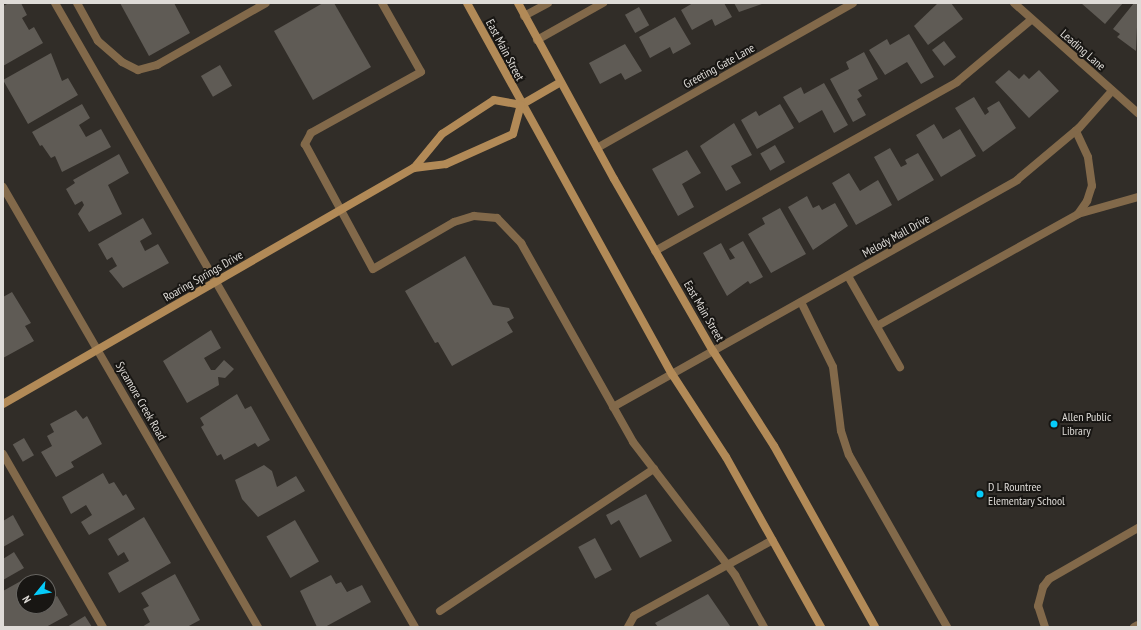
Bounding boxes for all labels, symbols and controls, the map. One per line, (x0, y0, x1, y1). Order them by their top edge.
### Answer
street label: East Main Street (483, 17, 527, 83)
street label: Leading Lane (1058, 27, 1108, 73)
street label: Greeting Gate Lane (681, 41, 757, 91)
street label: Melody Mall Drive (860, 211, 932, 261)
street label: Roaring Springs Drive (161, 247, 245, 305)
street label: East Main Street (681, 278, 727, 344)
street label: Sycamore Creek Road (113, 359, 169, 443)
place label: Allen Public Library (1062, 410, 1111, 438)
marker: Allen Public Library (1049, 419, 1059, 429)
place label: D L Rountree Elementary School (988, 480, 1065, 508)
marker: D L Rountree Elementary School (975, 489, 985, 499)
north arrow (16, 574, 56, 614)
text: N (19, 593, 34, 606)

